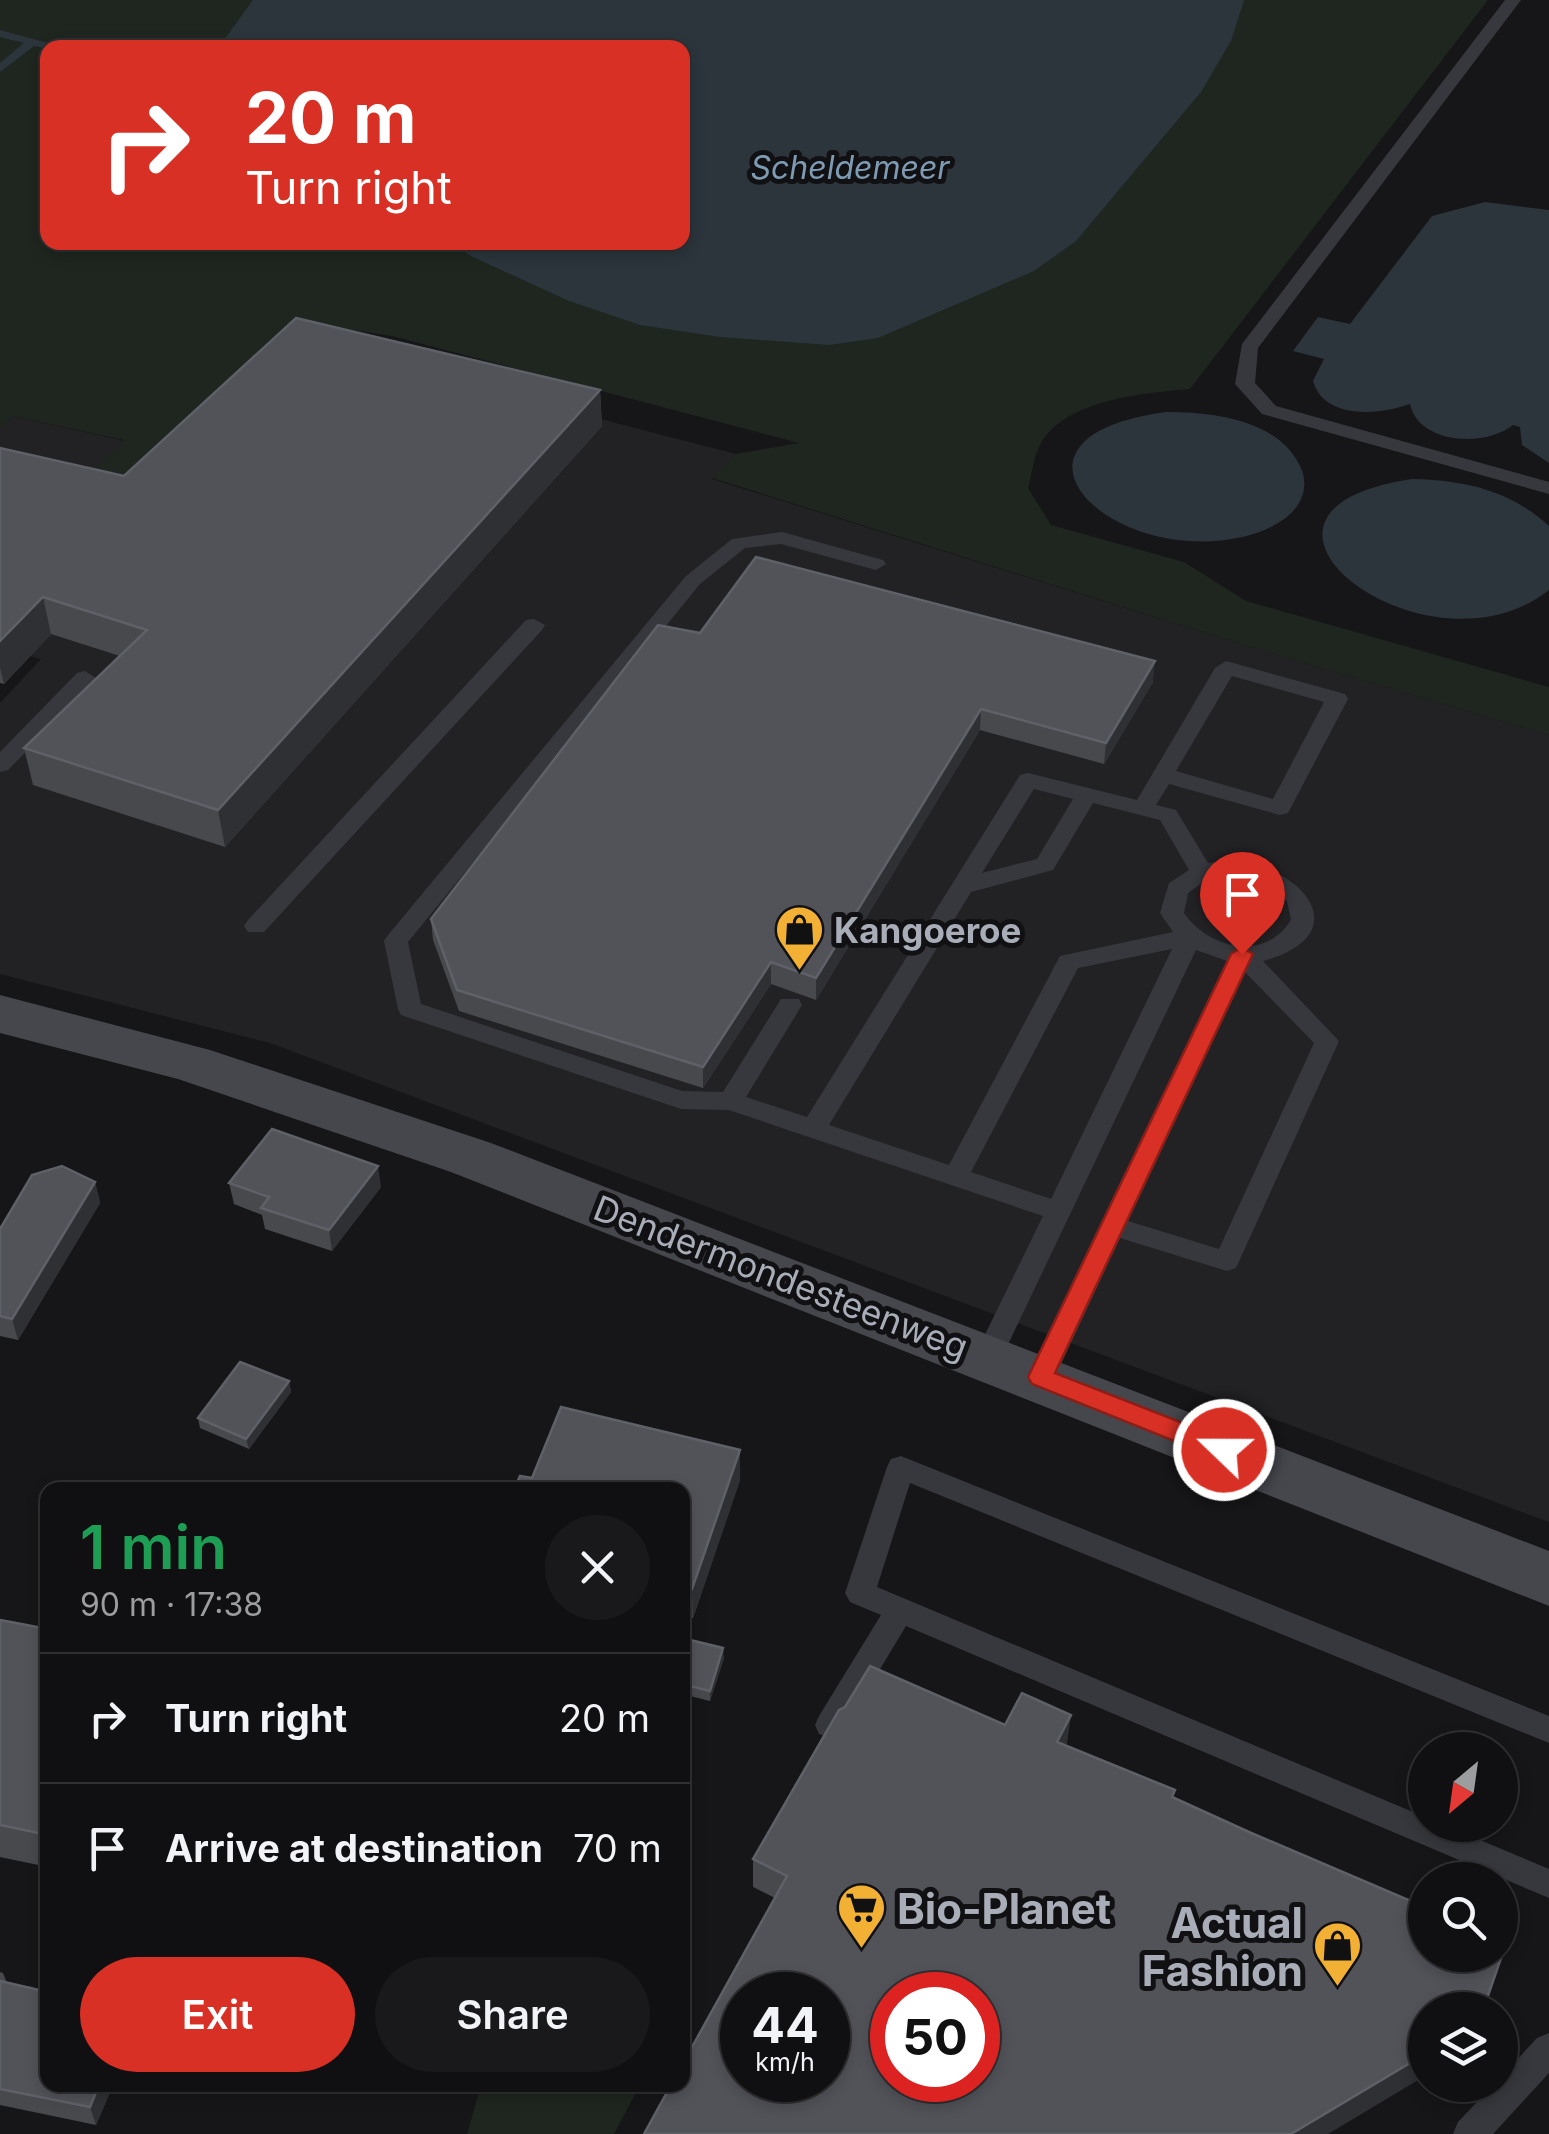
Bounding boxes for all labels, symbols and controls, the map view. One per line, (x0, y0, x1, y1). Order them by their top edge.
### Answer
text: 20 m (245, 75, 417, 160)
icon: right (80, 80, 210, 210)
water label: Scheldemeer (751, 148, 950, 187)
text: Turn right (245, 160, 452, 215)
pin (1200, 852, 1285, 955)
icon: arrive (1215, 867, 1270, 922)
shop icon: Kangoeroe (773, 904, 825, 972)
place label: Kangoeroe (834, 909, 1021, 951)
street label: Dendermondesteenweg (588, 1186, 974, 1368)
position arrow (1172, 1398, 1276, 1502)
text: 1 min (80, 1511, 227, 1583)
button: close (545, 1515, 650, 1620)
text: 90 m · 17:38 (80, 1585, 263, 1624)
icon: right (80, 1691, 135, 1746)
text: Turn right (165, 1695, 347, 1741)
text: 20 m (559, 1695, 650, 1741)
north arrow (1408, 1732, 1518, 1842)
map controls (1408, 1732, 1518, 2102)
icon: arrive (80, 1821, 135, 1876)
text: Arrive at destination (165, 1825, 543, 1871)
text: 70 m (573, 1825, 662, 1871)
button: search (1408, 1862, 1518, 1972)
supermarket icon: Bio-Planet (836, 1882, 888, 1950)
place label: Bio-Planet (897, 1883, 1111, 1934)
place label: Actual Fashion (1142, 1897, 1303, 1996)
shop icon: Actual Fashion (1312, 1920, 1364, 1988)
button: Exit (80, 1957, 355, 2072)
button: Share (375, 1957, 650, 2072)
speed limit sign: 50 (870, 1972, 1000, 2102)
button: layers (1408, 1992, 1518, 2102)
text: 44 (751, 1995, 819, 2055)
text: km/h (755, 2047, 815, 2077)

